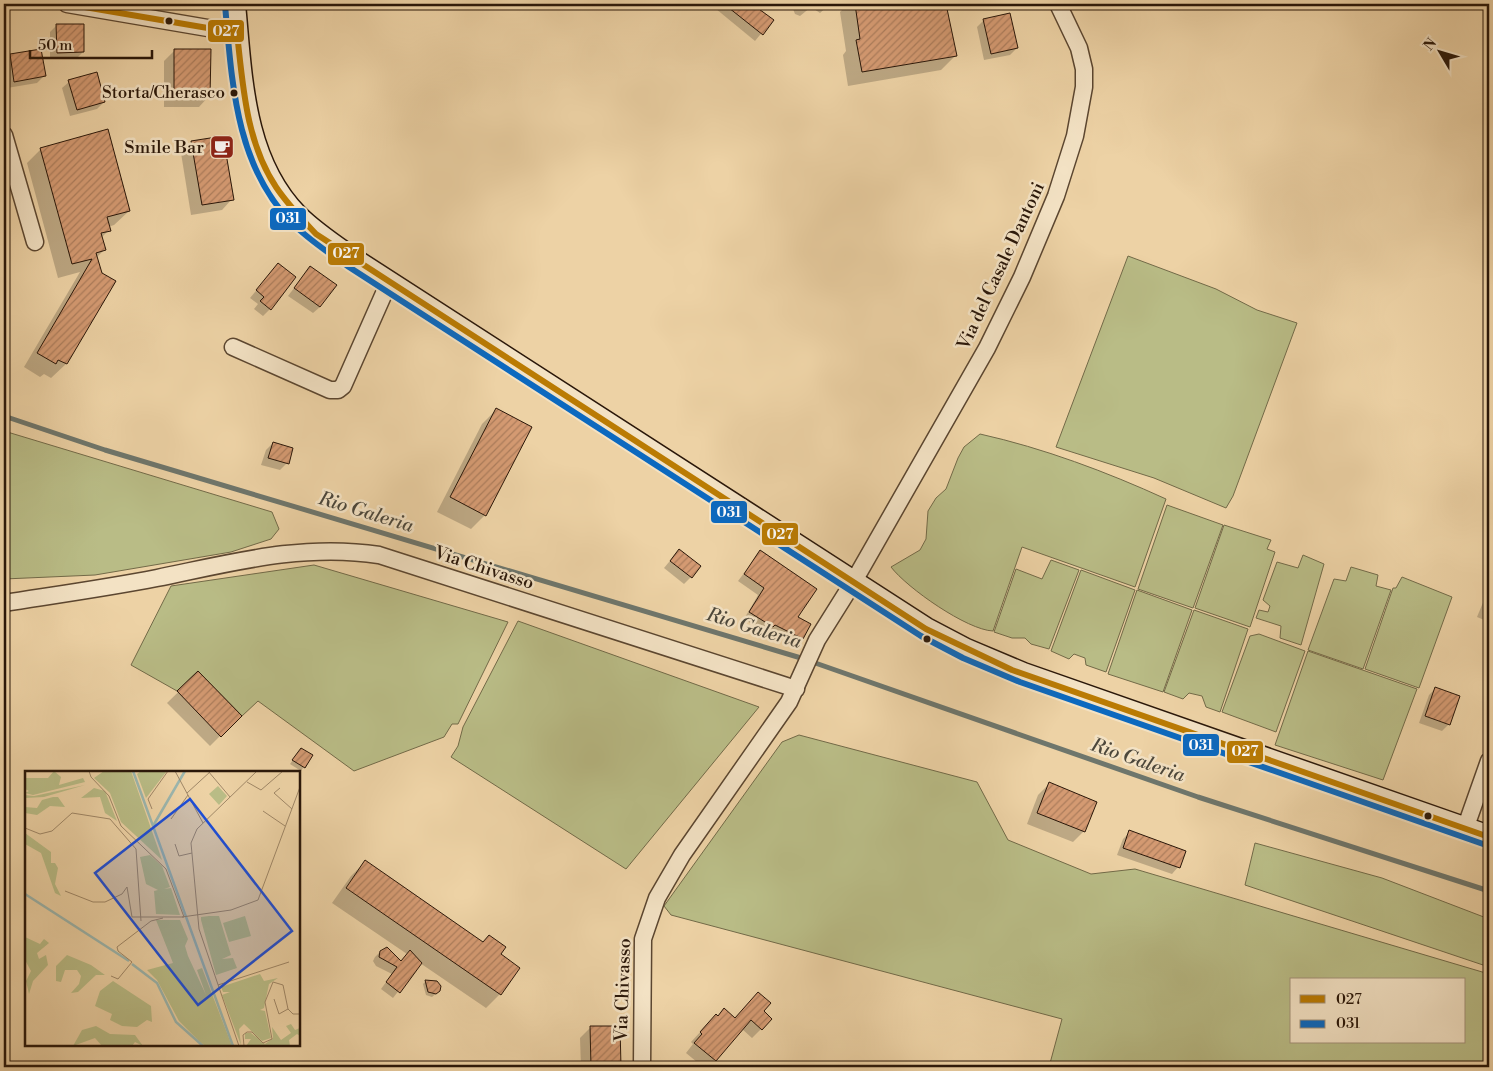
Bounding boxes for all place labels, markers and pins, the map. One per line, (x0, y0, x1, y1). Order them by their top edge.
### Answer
unlabelled marker (164, 16, 174, 26)
place label: Storta/Cherasco (102, 82, 225, 104)
marker: Storta/Cherasco (229, 88, 239, 98)
cafe icon: Smile Bar (209, 134, 235, 160)
place label: Smile Bar (124, 136, 204, 159)
unlabelled marker (922, 634, 932, 644)
unlabelled marker (1423, 811, 1433, 821)

